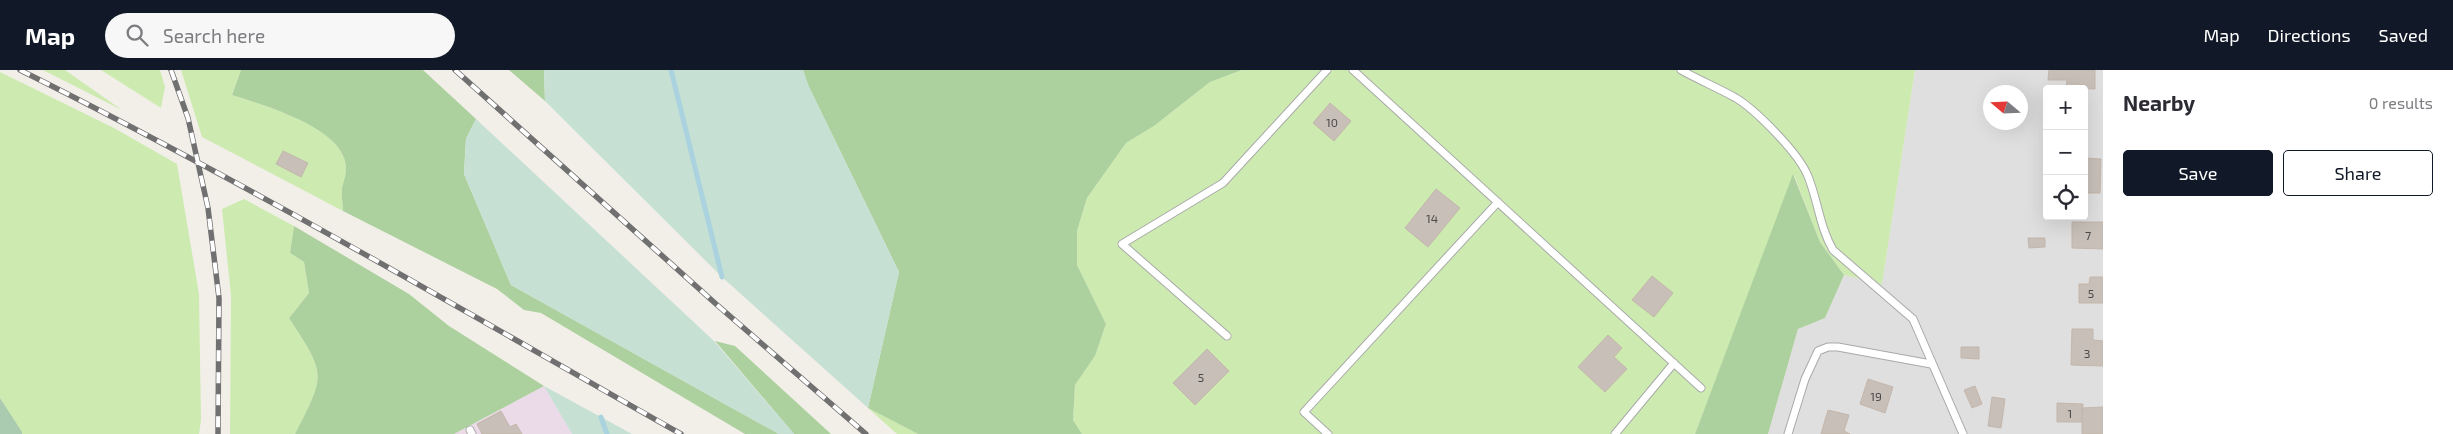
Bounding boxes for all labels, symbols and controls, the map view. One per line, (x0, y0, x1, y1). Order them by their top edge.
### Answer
search box (105, 13, 455, 58)
text: Map (25, 21, 75, 50)
icon: search (123, 21, 151, 49)
text: Search here (163, 24, 265, 47)
text: Map (2203, 24, 2240, 46)
text: Directions (2268, 24, 2351, 46)
text: Saved (2379, 24, 2428, 46)
north arrow (1983, 85, 2028, 130)
map controls (2043, 85, 2088, 220)
button: + (2043, 85, 2088, 130)
text: Nearby (2123, 90, 2195, 115)
text: 0 results (2369, 93, 2433, 112)
house number: 10 (1326, 115, 1338, 129)
button: − (2043, 130, 2088, 175)
button: Save (2123, 150, 2273, 196)
button: Share (2283, 150, 2433, 196)
button: locate (2043, 175, 2088, 220)
house number: 14 (1426, 211, 1438, 225)
house number: 7 (2085, 228, 2091, 242)
house number: 5 (2088, 286, 2094, 300)
house number: 3 (2084, 346, 2090, 360)
house number: 5 (1198, 370, 1204, 384)
house number: 19 (1870, 389, 1882, 403)
house number: 1 (2068, 406, 2072, 420)

